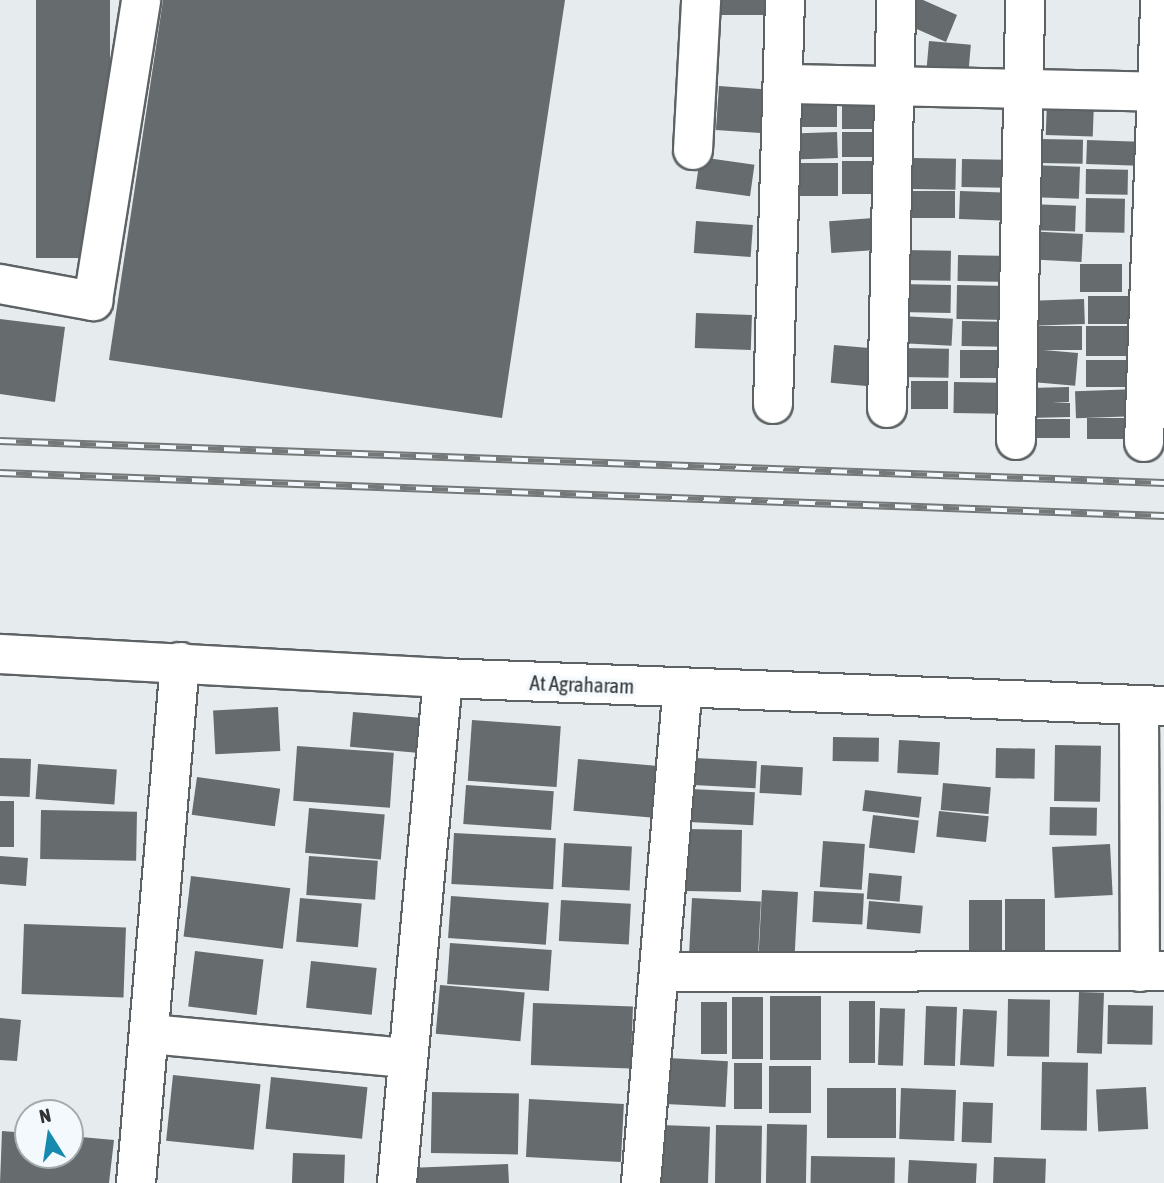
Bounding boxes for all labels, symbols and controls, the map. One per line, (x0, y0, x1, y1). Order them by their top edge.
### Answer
street label: At Agraharam (529, 670, 635, 698)
north arrow (14, 1099, 84, 1169)
text: N (37, 1103, 53, 1127)

